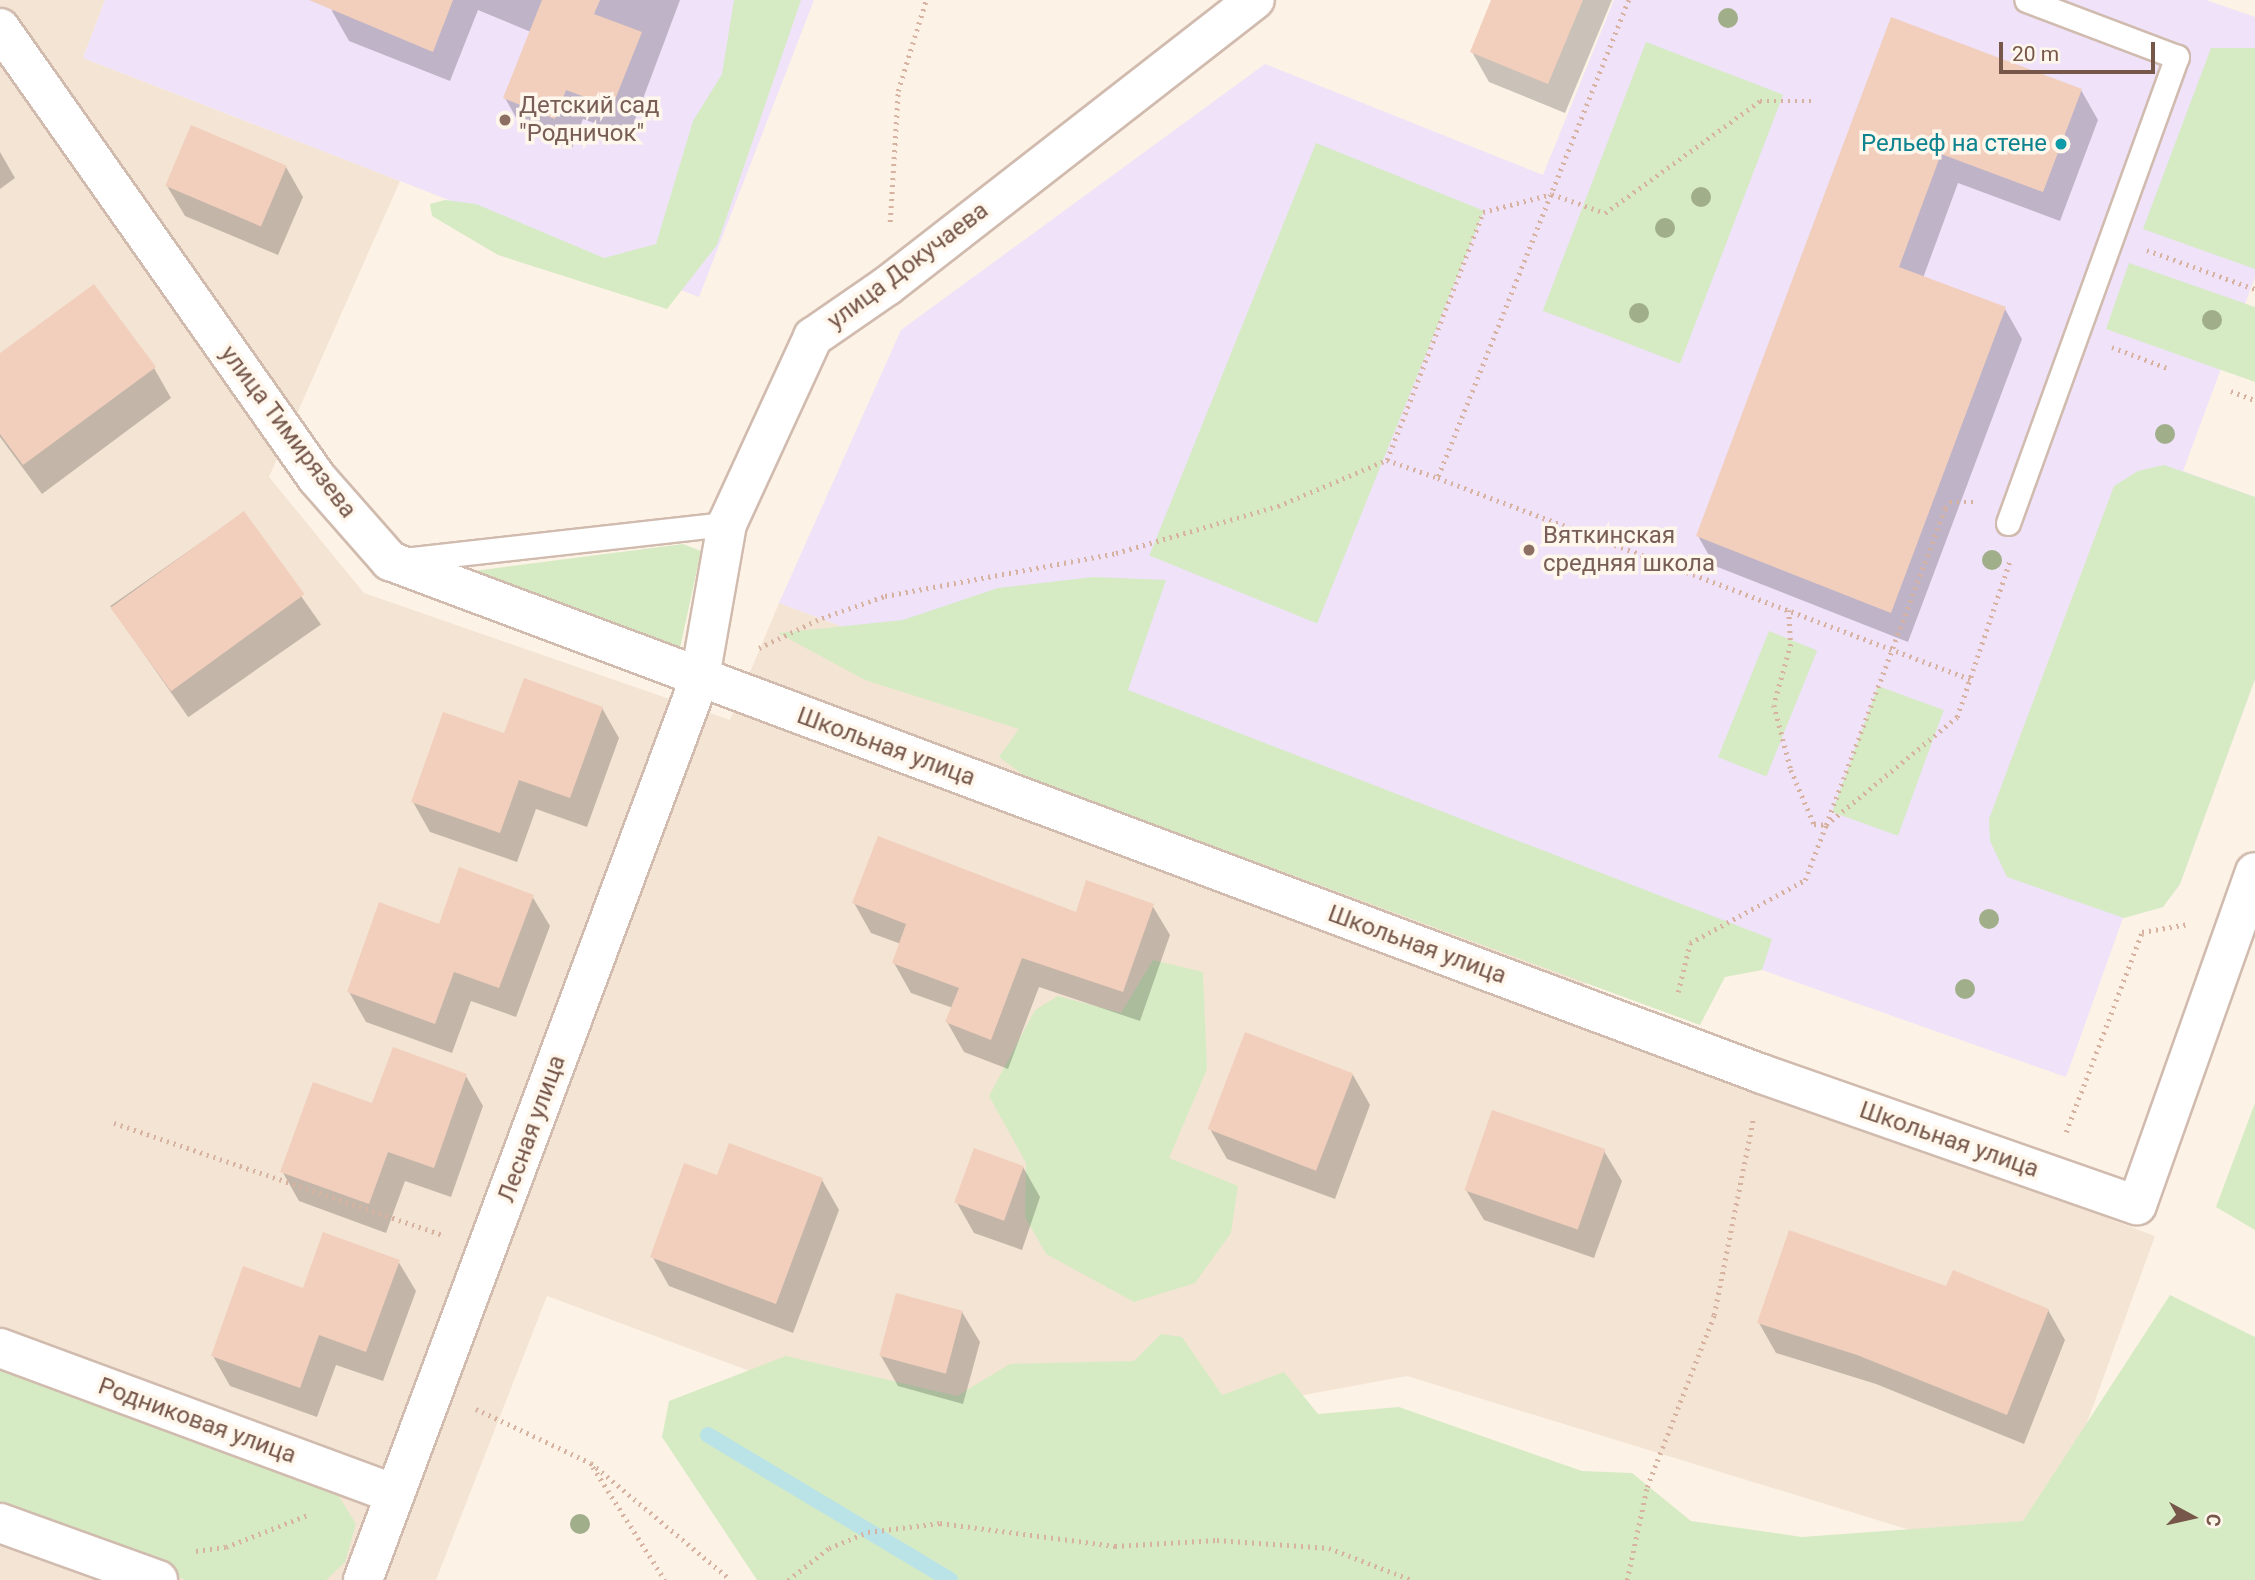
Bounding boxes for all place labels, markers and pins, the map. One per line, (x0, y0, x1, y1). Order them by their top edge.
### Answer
place label: Детский сад "Родничок" (519, 92, 660, 148)
marker: Детский сад "Родничок" (497, 112, 513, 128)
place label: Рельеф на стене (1861, 130, 2047, 158)
marker: Рельеф на стене (2053, 136, 2069, 152)
place label: Вяткинская средняя школа (1543, 522, 1715, 578)
marker: Вяткинская средняя школа (1521, 542, 1537, 558)

